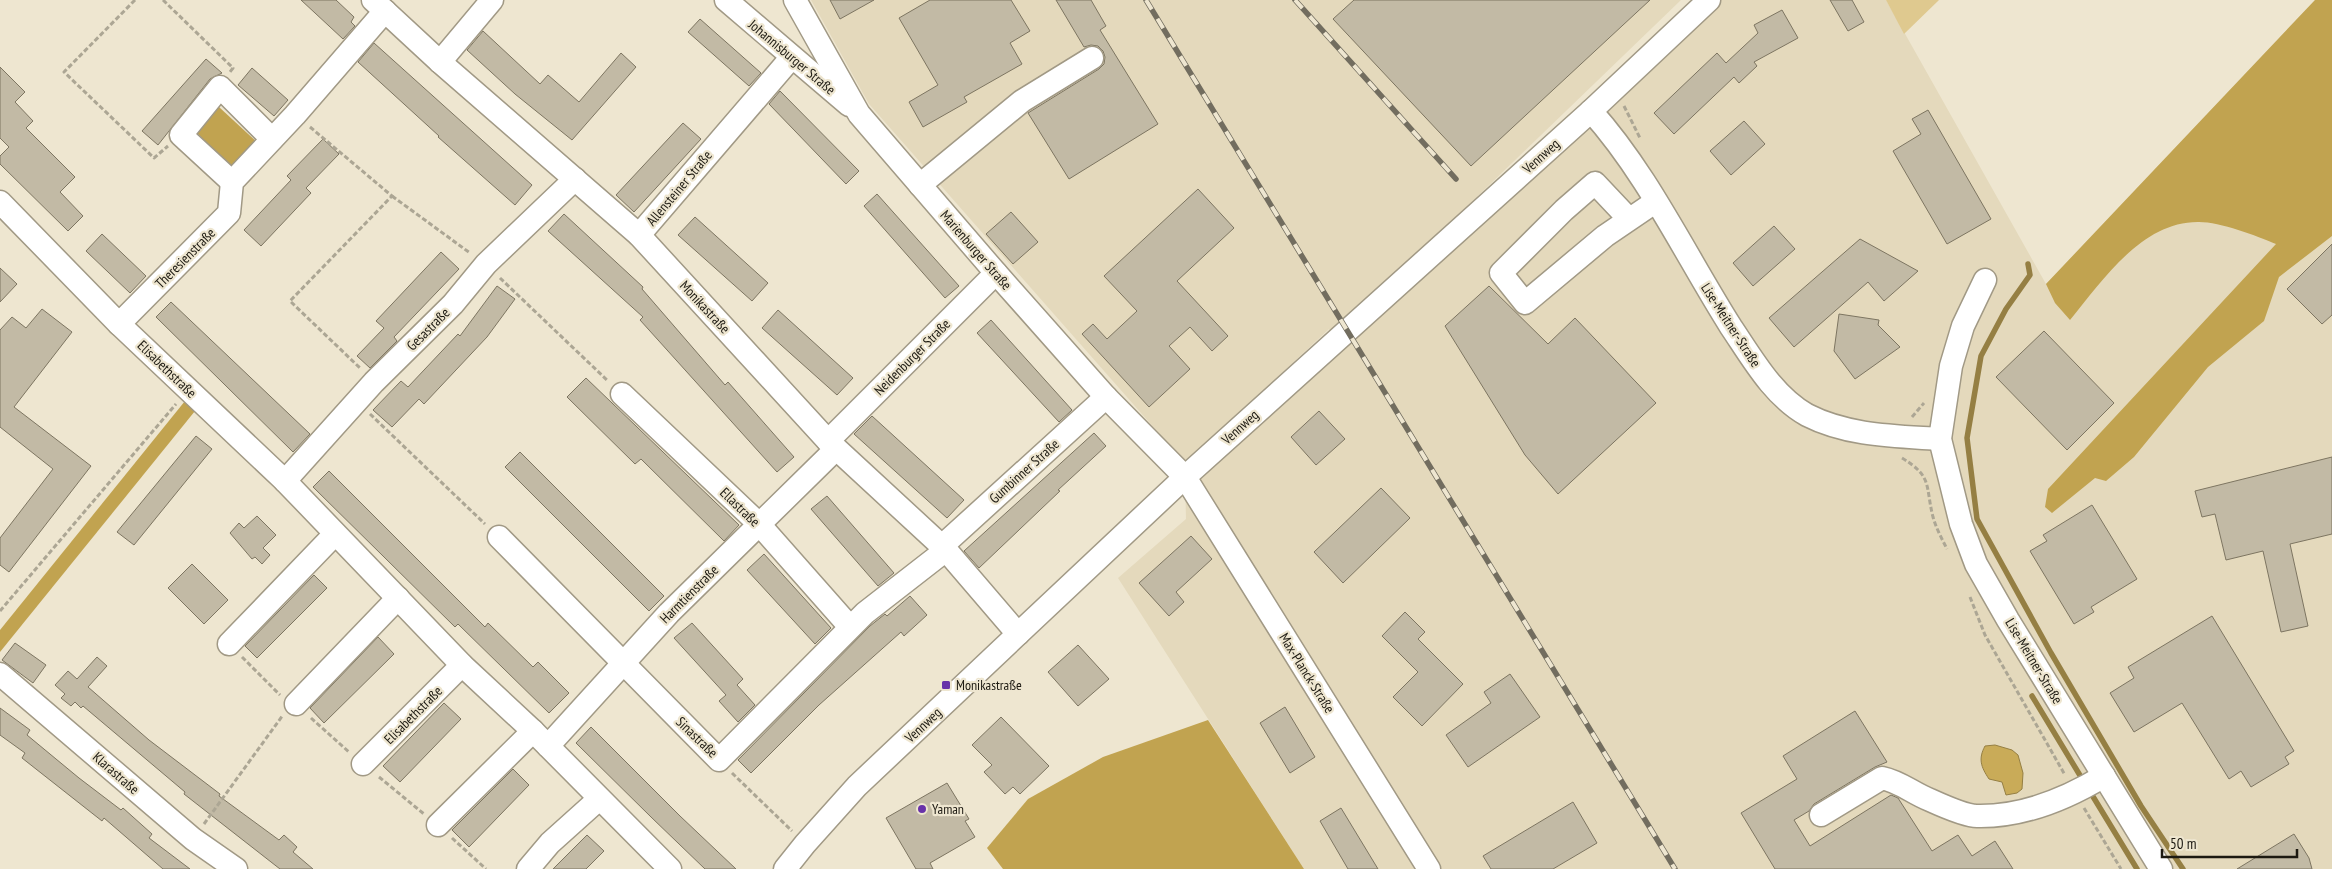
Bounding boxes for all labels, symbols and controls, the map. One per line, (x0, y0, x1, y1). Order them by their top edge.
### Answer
street label: Johannisburger Straße (744, 15, 839, 99)
street label: Vennweg (1518, 135, 1563, 178)
street label: Allensteiner Straße (642, 146, 716, 229)
street label: Marienburger Straße (936, 206, 1016, 294)
street label: Theresienstraße (151, 224, 219, 292)
street label: Monikastraße (676, 277, 734, 337)
street label: Lise-Meitner-Straße (1697, 280, 1765, 371)
street label: Gesastraße (403, 304, 453, 354)
street label: Neidenburger Straße (870, 315, 954, 399)
street label: Elisabethstraße (134, 336, 200, 402)
street label: Vennweg (1217, 406, 1262, 449)
street label: Gumbinner Straße (985, 435, 1063, 507)
street label: Ellastraße (716, 484, 764, 531)
street label: Harmtienstraße (656, 561, 722, 627)
street label: Lise-Meitner-Straße (2001, 615, 2067, 707)
street label: Max-Planck-Straße (1275, 630, 1339, 717)
place label: Monikastraße (956, 676, 1022, 694)
marker: Monikastraße (940, 679, 952, 691)
street label: Elisabethstraße (380, 682, 446, 748)
street label: Vennweg (900, 704, 945, 747)
street label: Sinastraße (672, 713, 722, 761)
street label: Klarastraße (89, 748, 143, 798)
place label: Yaman (932, 800, 964, 818)
marker: Yaman (916, 803, 928, 815)
scale bar (2162, 826, 2297, 858)
text: 50 m (2170, 834, 2196, 853)

